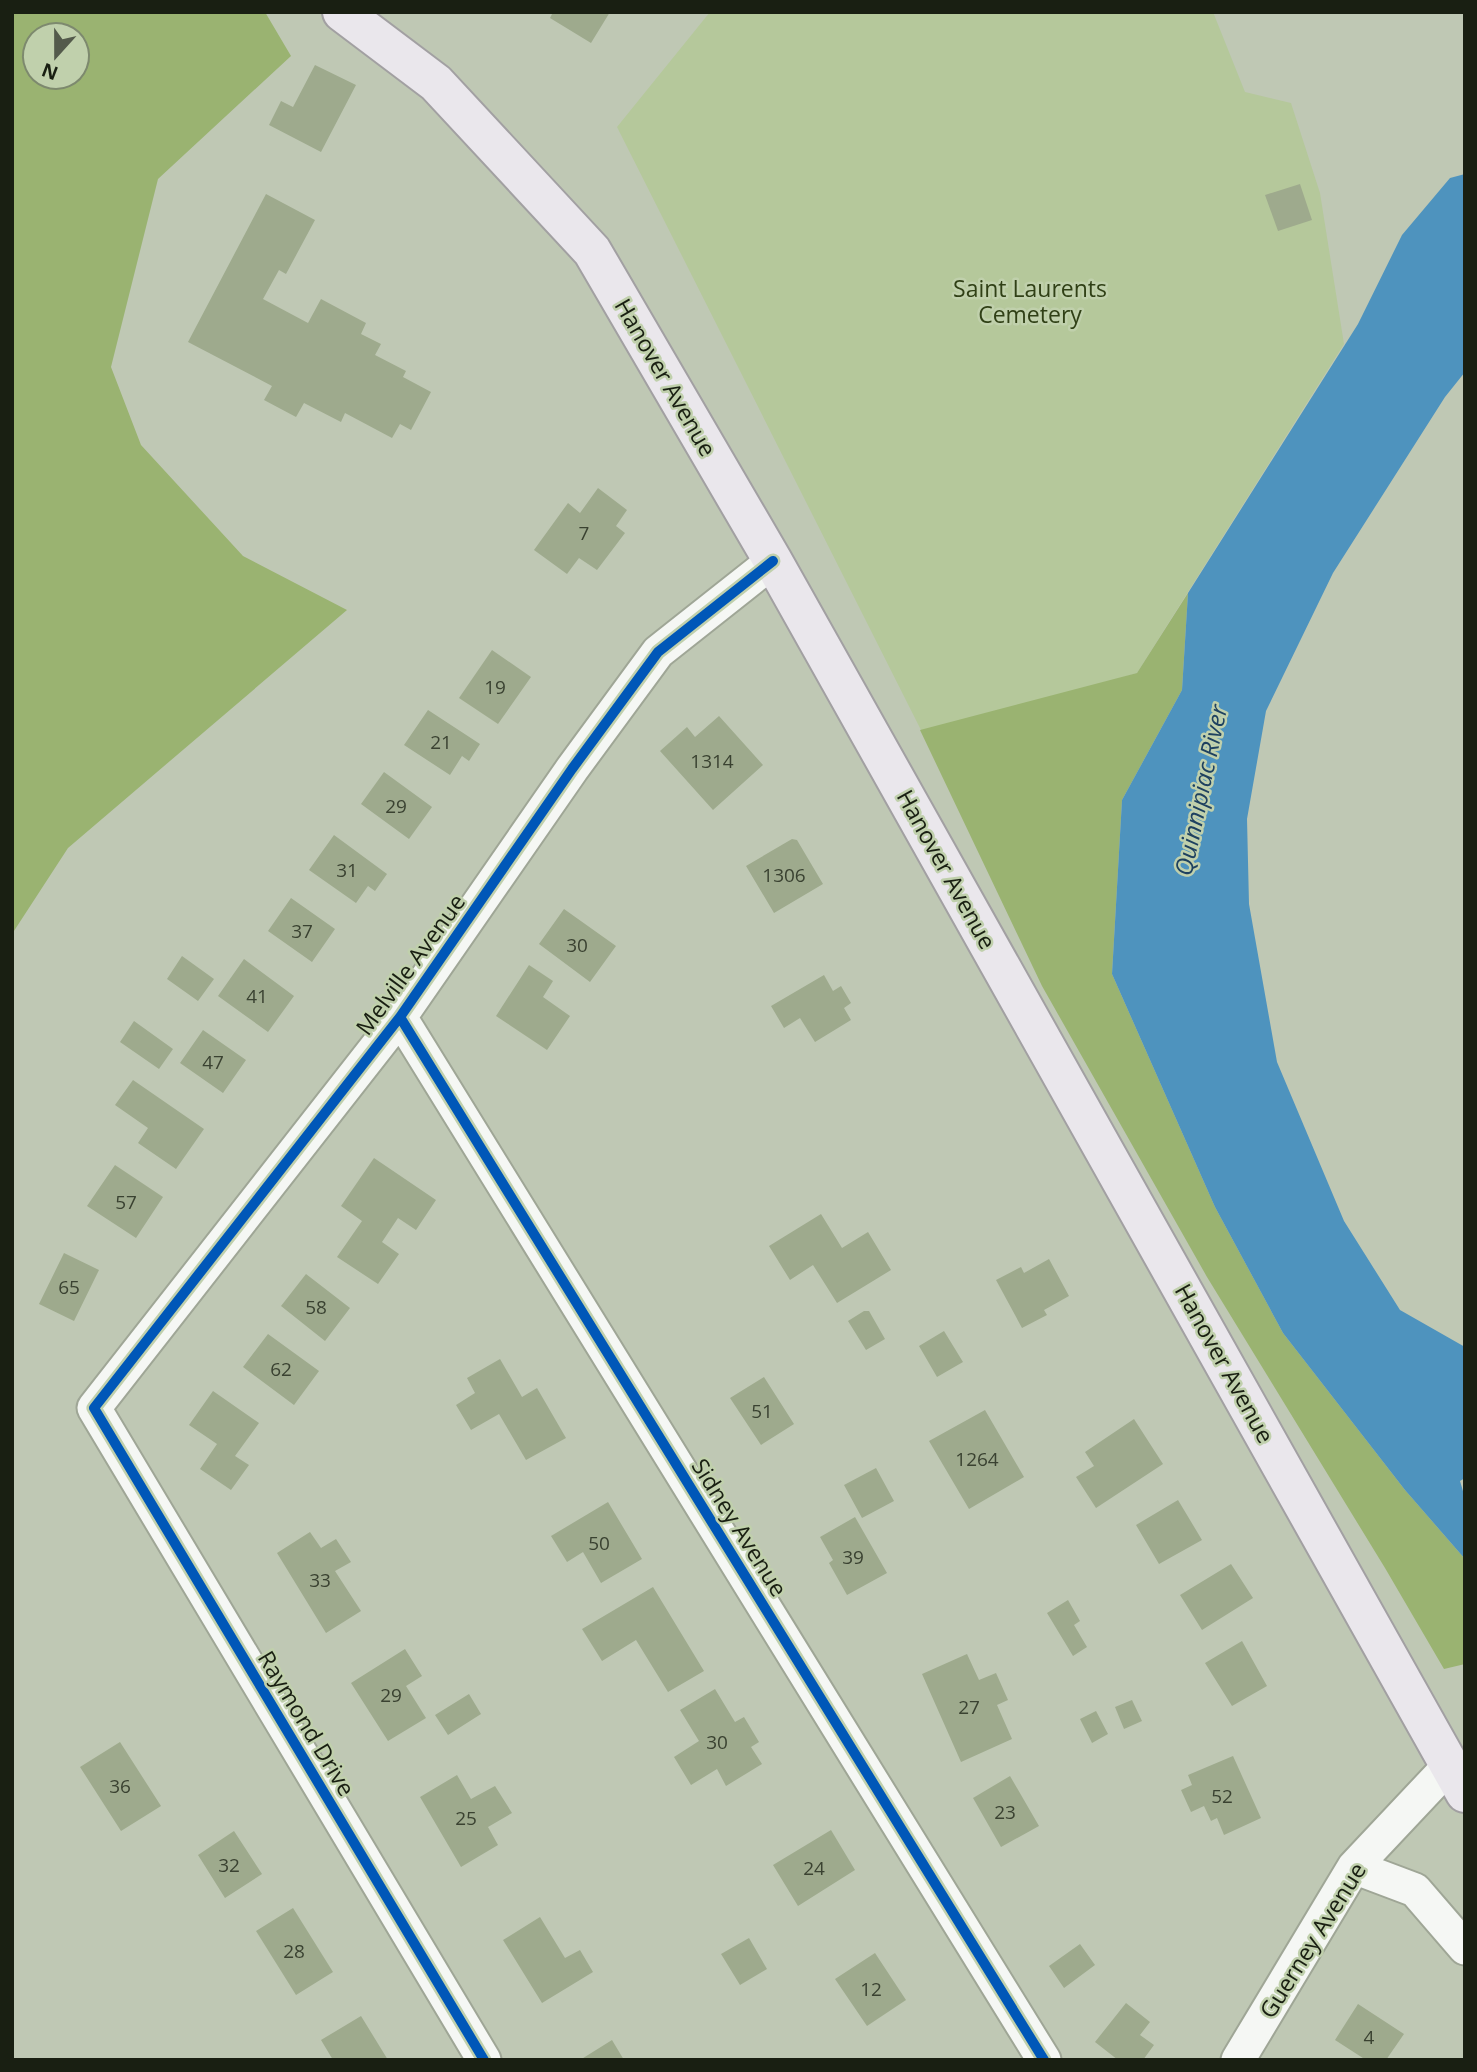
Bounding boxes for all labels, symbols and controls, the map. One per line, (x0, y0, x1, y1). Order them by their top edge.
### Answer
north arrow (21, 21, 91, 91)
text: N (38, 57, 62, 87)
park label: Saint Laurents Cemetery (953, 272, 1107, 330)
street label: Hanover Avenue (608, 292, 724, 462)
house number: 7 (579, 520, 589, 546)
house number: 19 (484, 674, 506, 700)
water label: Quinnipiac River (1166, 700, 1235, 878)
house number: 21 (430, 729, 452, 755)
house number: 1314 (690, 748, 734, 774)
street label: Hanover Avenue (890, 784, 1004, 954)
house number: 29 (385, 793, 407, 819)
house number: 31 (336, 857, 358, 883)
house number: 1306 (762, 862, 806, 888)
street label: Melville Avenue (348, 887, 472, 1041)
house number: 37 (291, 918, 313, 944)
house number: 30 (566, 932, 588, 958)
house number: 41 (246, 983, 268, 1009)
house number: 47 (202, 1049, 224, 1075)
house number: 57 (115, 1189, 137, 1215)
house number: 65 (58, 1274, 80, 1300)
street label: Hanover Avenue (1168, 1278, 1282, 1448)
house number: 58 (305, 1294, 327, 1320)
house number: 62 (270, 1356, 292, 1382)
house number: 51 (751, 1398, 773, 1424)
house number: 1264 (955, 1446, 999, 1472)
street label: Sidney Avenue (685, 1452, 795, 1602)
house number: 50 (588, 1530, 610, 1556)
house number: 39 (842, 1544, 864, 1570)
house number: 33 (309, 1567, 331, 1593)
street label: Raymond Drive (251, 1644, 363, 1802)
house number: 29 (380, 1682, 402, 1708)
house number: 27 (958, 1694, 980, 1720)
house number: 30 (706, 1729, 728, 1755)
house number: 36 (109, 1773, 131, 1799)
house number: 52 (1211, 1783, 1233, 1809)
house number: 23 (994, 1799, 1016, 1825)
house number: 25 (455, 1805, 477, 1831)
house number: 32 (218, 1852, 240, 1878)
house number: 24 (803, 1855, 825, 1881)
street label: Guerney Avenue (1251, 1856, 1373, 2024)
house number: 28 (283, 1938, 305, 1964)
house number: 12 (860, 1976, 882, 2002)
house number: 4 (1364, 2024, 1375, 2050)

